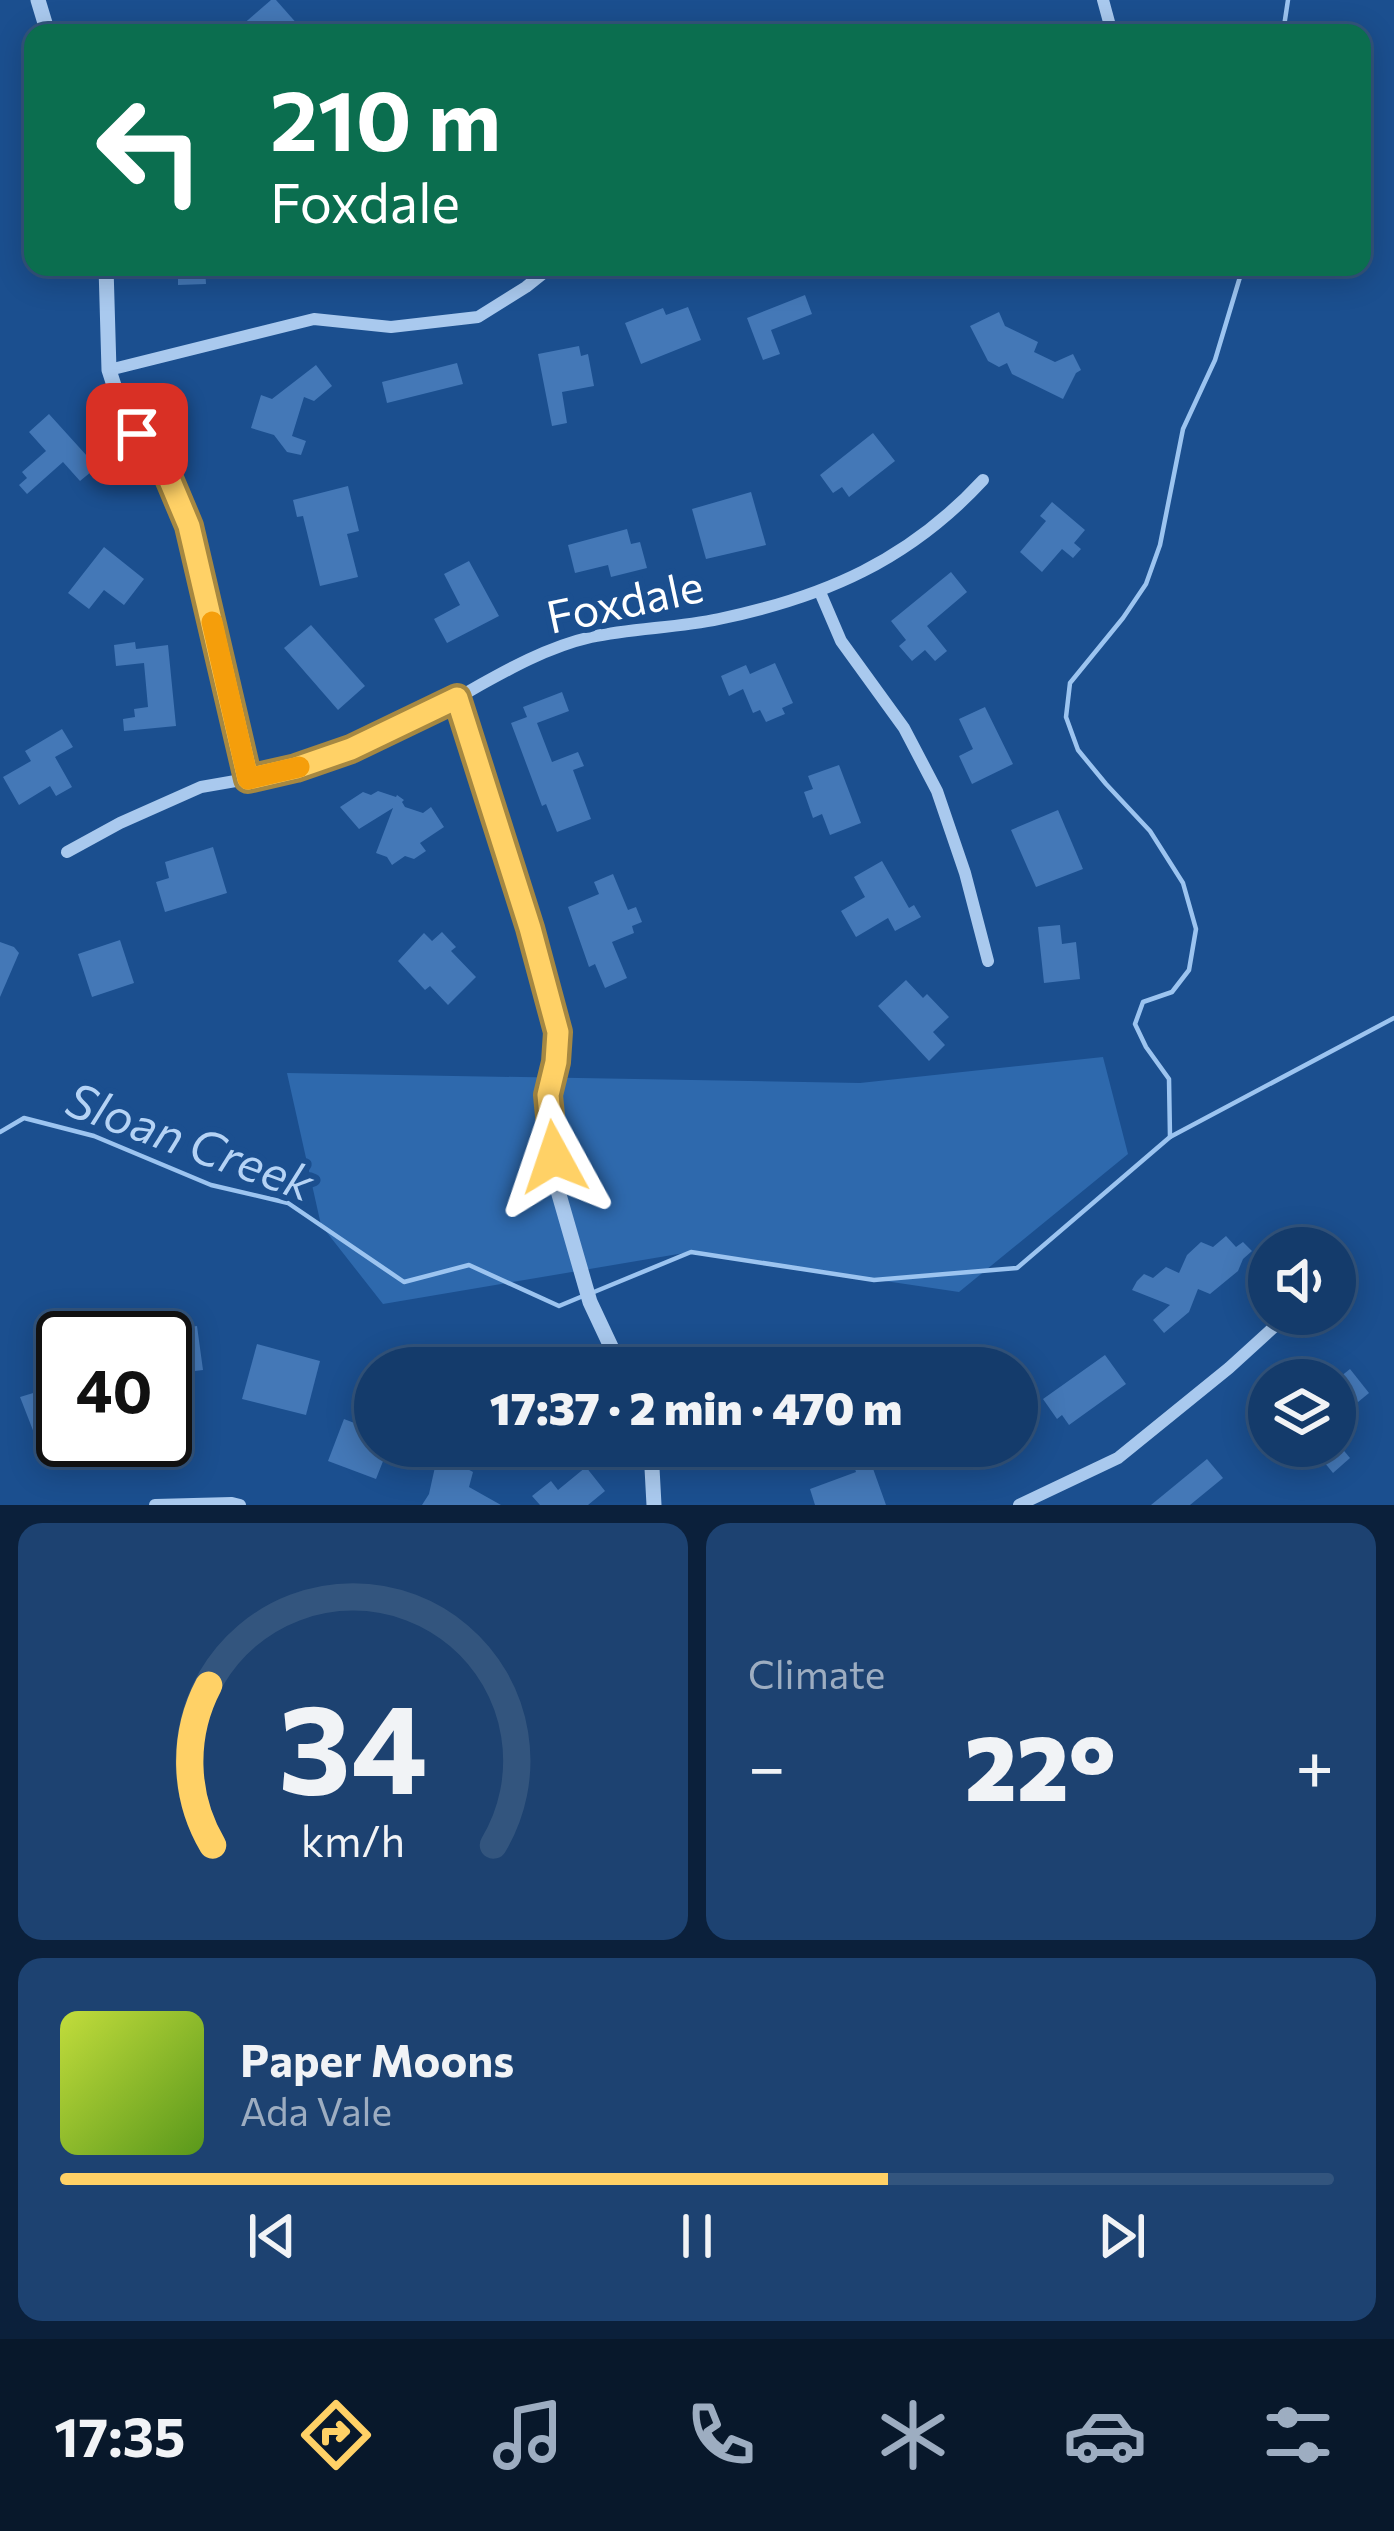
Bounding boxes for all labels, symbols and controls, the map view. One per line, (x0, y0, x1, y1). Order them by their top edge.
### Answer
text: 210 m (270, 66, 501, 168)
icon: left (72, 72, 228, 228)
text: Foxdale (270, 168, 460, 234)
pin (86, 383, 188, 485)
icon: arrive (104, 401, 170, 467)
street label: Foxdale (541, 556, 708, 643)
water label: Sloan Creek (59, 1068, 323, 1212)
position arrow (491, 1094, 617, 1220)
map controls (1248, 1227, 1356, 1467)
button: sound (1248, 1227, 1356, 1335)
speed limit sign: 40 (36, 1311, 192, 1467)
button: layers (1248, 1359, 1356, 1467)
text: 17:37 · 2 min · 470 m (490, 1379, 902, 1434)
text: Climate (748, 1649, 885, 1697)
text: 34 (278, 1667, 428, 1820)
text: 22° (965, 1709, 1116, 1820)
text: − (748, 1724, 786, 1805)
text: + (1295, 1724, 1334, 1805)
text: km/h (301, 1812, 405, 1865)
text: Paper Moons (240, 2031, 514, 2086)
text: Ada Vale (240, 2086, 392, 2134)
icon: previous (239, 2203, 305, 2269)
icon: pause (664, 2203, 730, 2269)
icon: next (1089, 2203, 1155, 2269)
icon: directions (294, 2393, 378, 2477)
icon: music (486, 2393, 570, 2477)
icon: phone (679, 2393, 763, 2477)
icon: climate (871, 2393, 955, 2477)
icon: car (1063, 2393, 1147, 2477)
icon: filters (1256, 2393, 1340, 2477)
text: 17:35 (54, 2402, 186, 2468)

